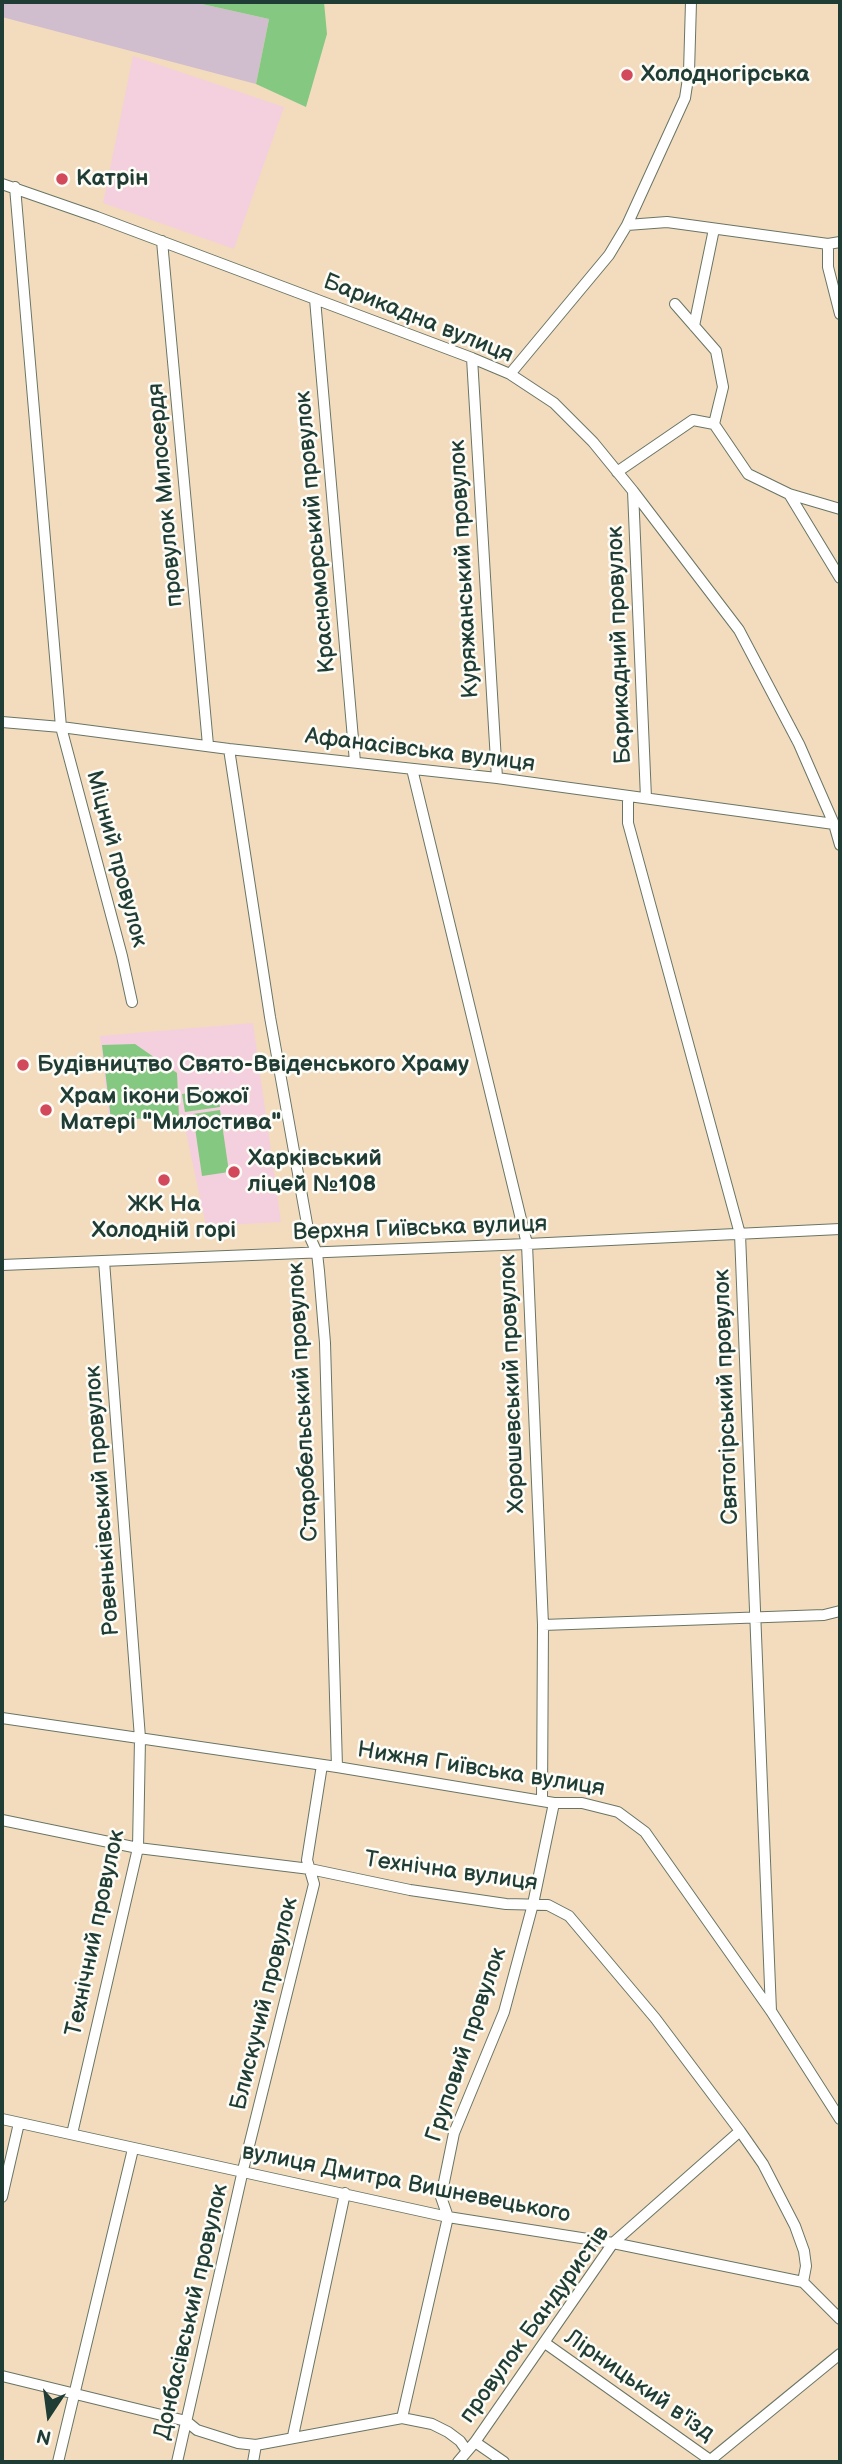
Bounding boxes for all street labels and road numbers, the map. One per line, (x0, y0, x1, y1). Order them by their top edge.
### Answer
street label: Барикадна вулиця (319, 268, 517, 370)
street label: провулок Милосердя (142, 382, 190, 608)
street label: Красноморський провулок (290, 390, 342, 674)
street label: Куряжанський провулок (444, 439, 486, 699)
street label: Барикадний провулок (602, 525, 638, 765)
street label: Афанасівська вулиця (303, 723, 537, 779)
street label: Міцний провулок (79, 768, 153, 950)
street label: Верхня Гиївська вулиця (292, 1211, 548, 1247)
street label: Хорошевський провулок (495, 1254, 531, 1514)
street label: Старобельський провулок (283, 1262, 325, 1542)
street label: Святогірський провулок (709, 1269, 745, 1525)
street label: Ровеньківський провулок (80, 1365, 126, 1637)
street label: Нижня Гиївська вулиця (355, 1737, 607, 1803)
street label: Технічний провулок (61, 1827, 131, 2039)
street label: Технічна вулиця (363, 1846, 539, 1898)
street label: Блискучий провулок (225, 1895, 305, 2113)
street label: Груповий провулок (421, 1944, 513, 2146)
street label: вулиця Дмитра Вишневецького (240, 2139, 572, 2229)
street label: Донбасівський провулок (149, 2181, 235, 2443)
street label: провулок Бандуристів (454, 2221, 616, 2429)
street label: Лірницький в'їзд (559, 2324, 719, 2448)

